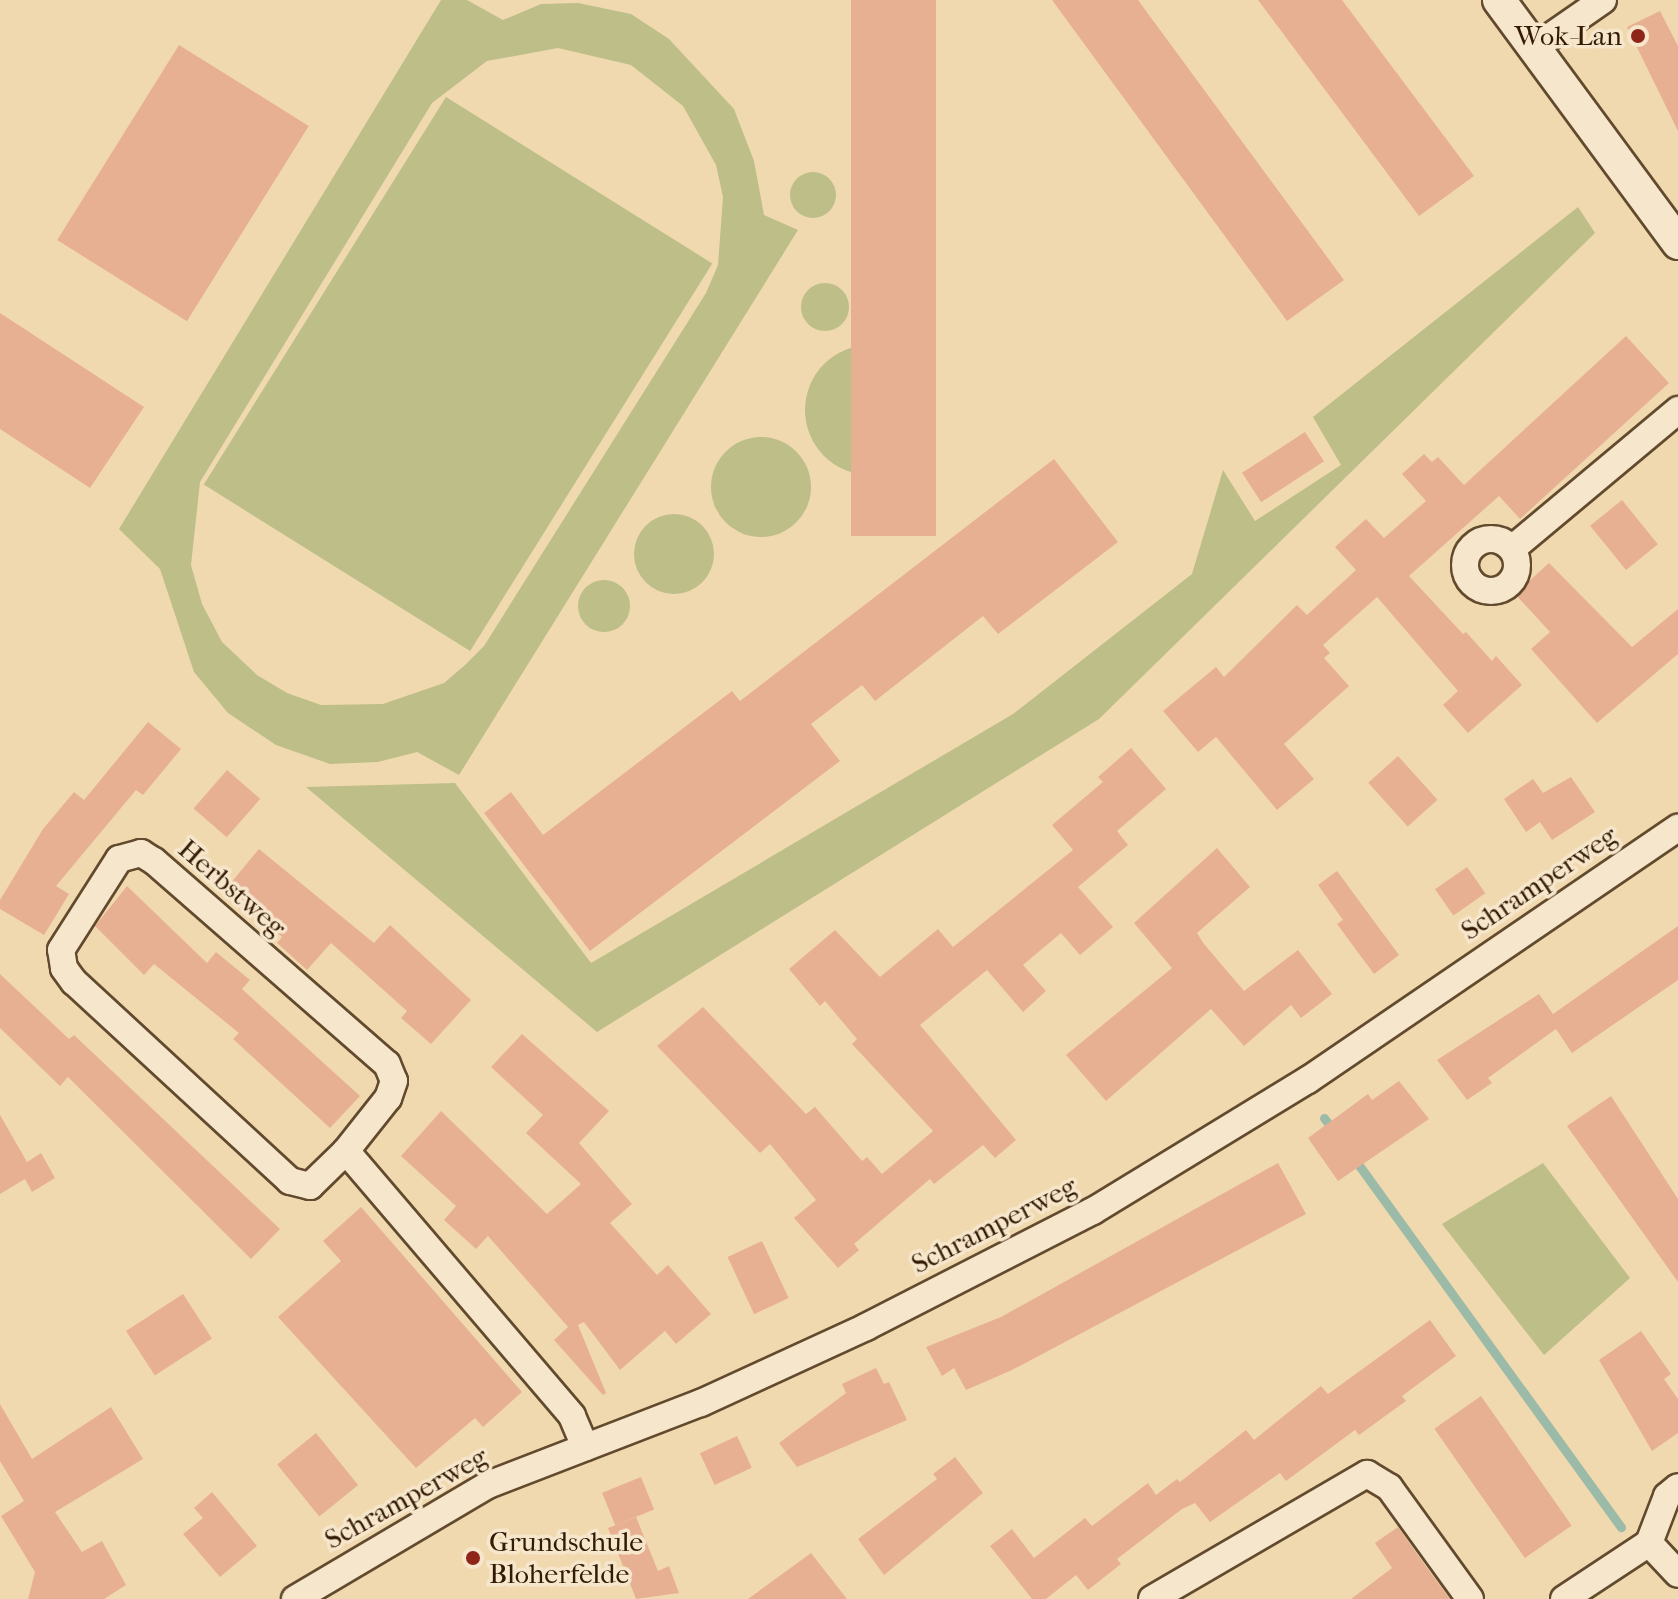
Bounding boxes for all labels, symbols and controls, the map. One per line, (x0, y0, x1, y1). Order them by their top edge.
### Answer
place label: Wok-Lan (1515, 19, 1622, 53)
marker: Wok-Lan (1629, 27, 1647, 45)
street label: Schramperweg (1455, 819, 1623, 947)
street label: Herbstweg (171, 832, 293, 944)
street label: Schramperweg (906, 1169, 1082, 1281)
street label: Schramperweg (319, 1439, 493, 1557)
place label: Grundschule Bloherfelde (489, 1525, 643, 1591)
marker: Grundschule Bloherfelde (464, 1549, 482, 1567)

